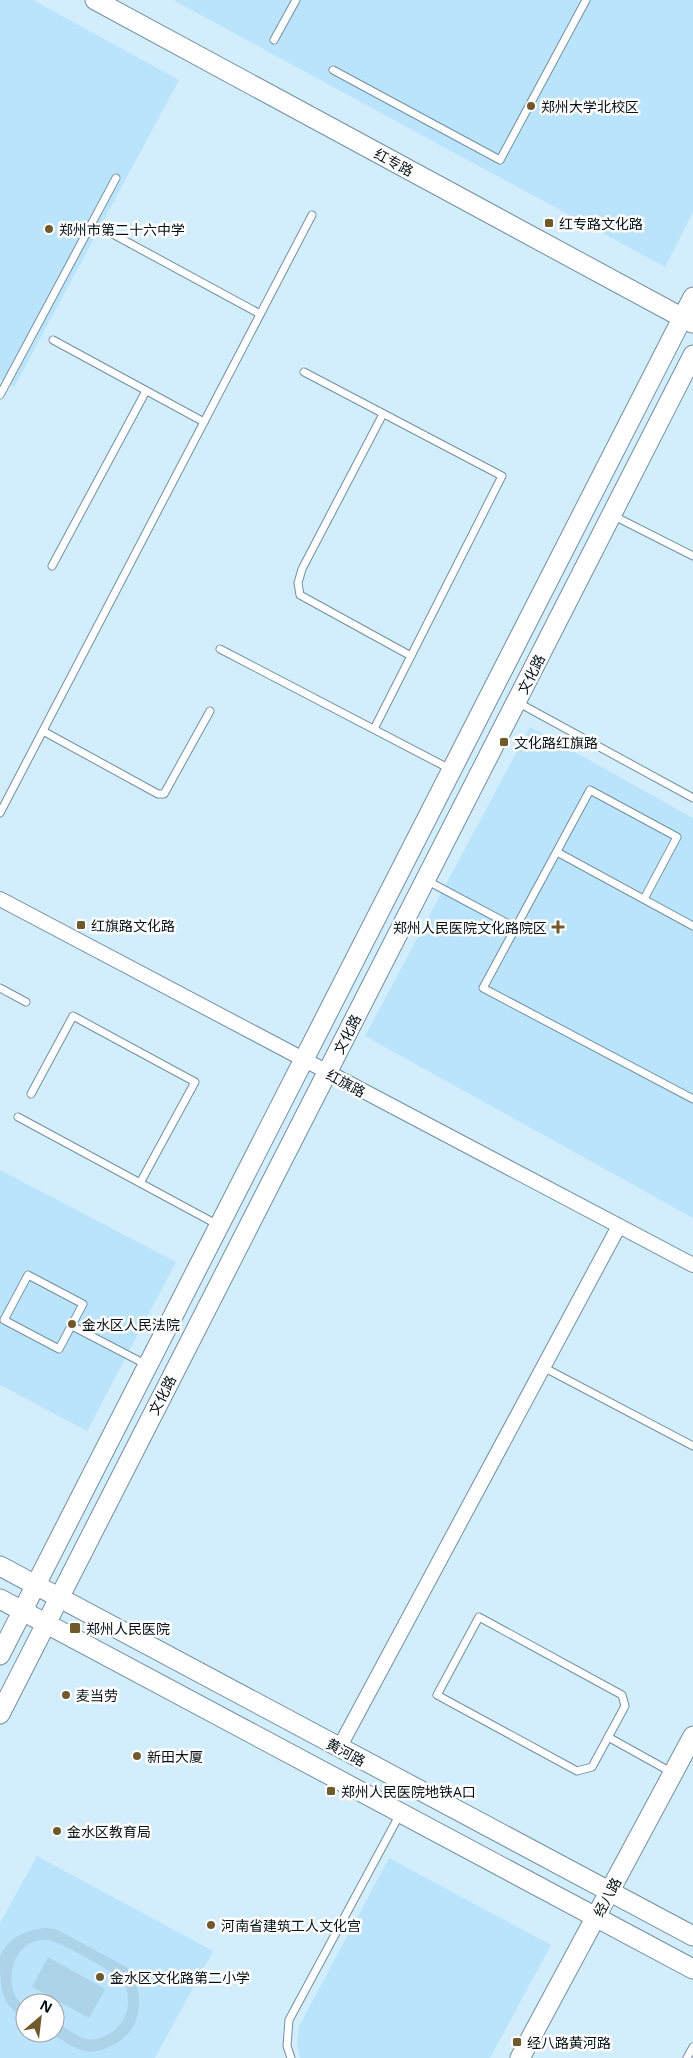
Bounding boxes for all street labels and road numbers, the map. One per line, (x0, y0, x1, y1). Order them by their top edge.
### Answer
street label: 红专路 (371, 144, 417, 180)
street label: 文化路 (513, 651, 549, 697)
street label: 文化路 (329, 1011, 365, 1057)
street label: 红旗路 (323, 1065, 369, 1101)
street label: 文化路 (144, 1372, 180, 1418)
street label: 黄河路 (323, 1734, 369, 1770)
street label: 经八路 (589, 1874, 625, 1920)

